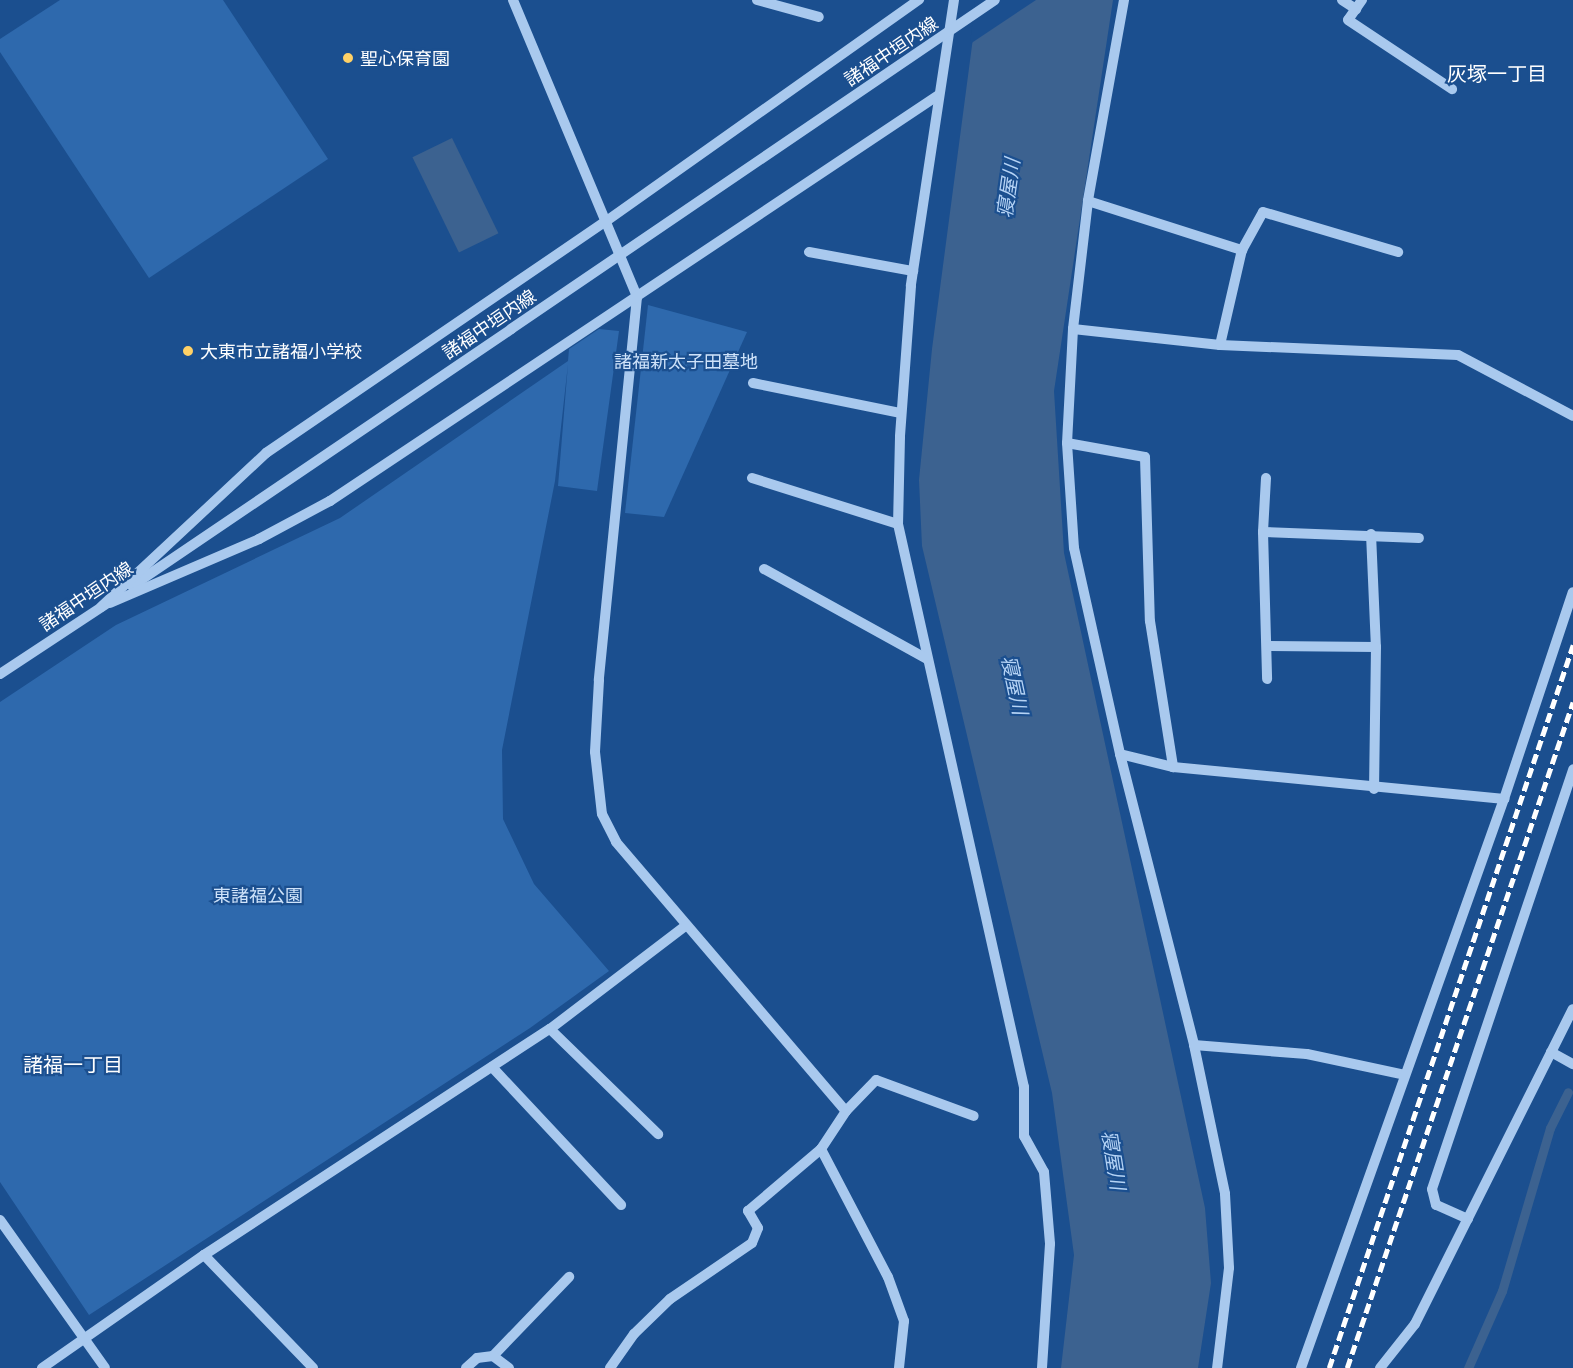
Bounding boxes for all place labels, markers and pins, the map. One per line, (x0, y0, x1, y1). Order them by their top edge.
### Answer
place label: 聖心保育園 (360, 47, 450, 69)
marker: 聖心保育園 (341, 51, 355, 65)
place label: 大東市立諸福小学校 (200, 340, 362, 362)
marker: 大東市立諸福小学校 (181, 344, 195, 358)

